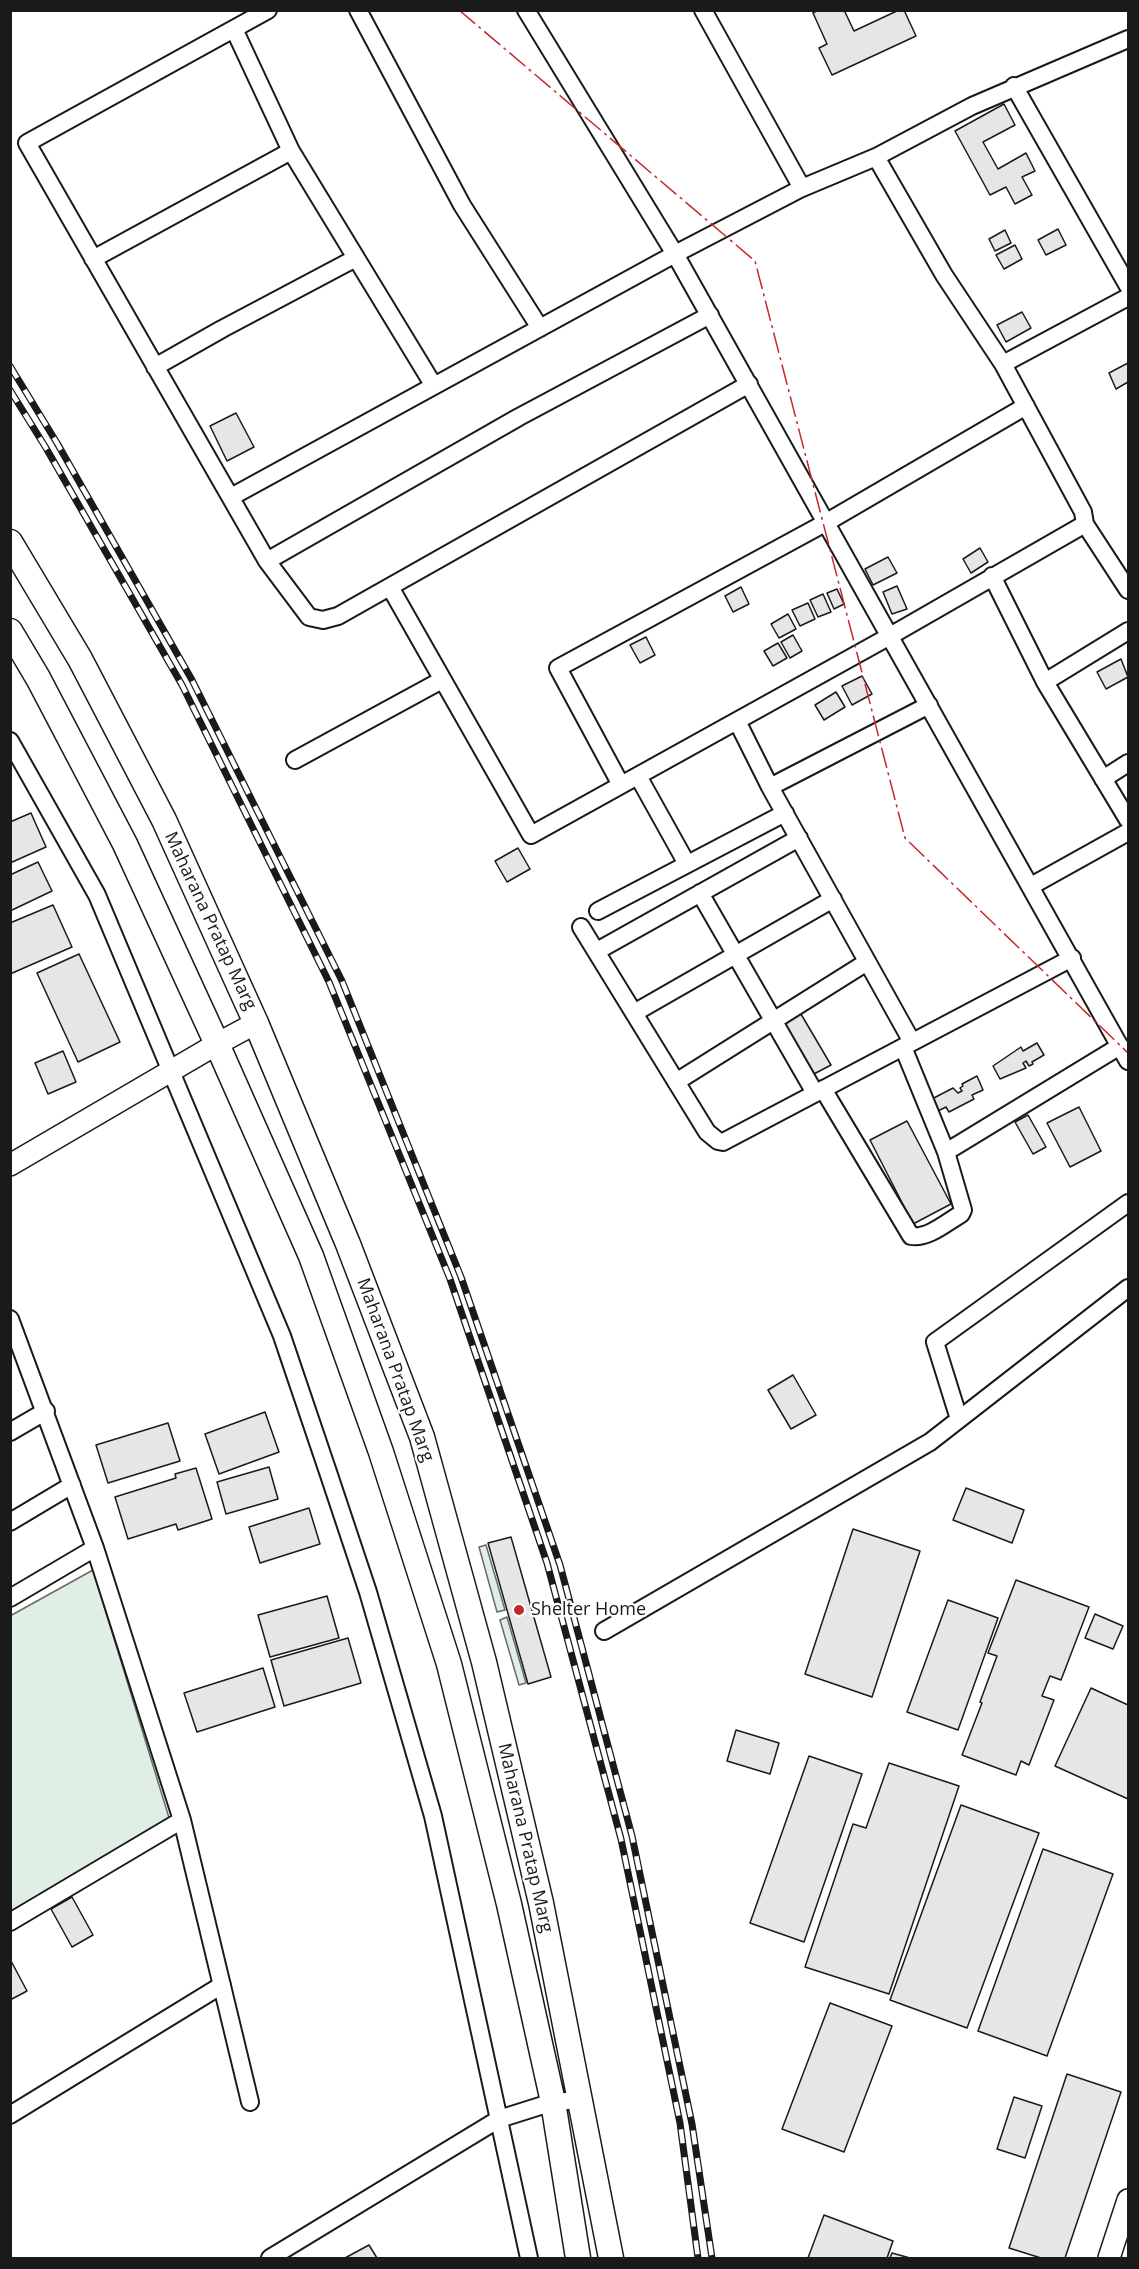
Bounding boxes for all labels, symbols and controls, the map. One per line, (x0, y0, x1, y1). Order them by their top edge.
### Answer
street label: Maharana Pratap Marg (159, 829, 261, 1013)
street label: Maharana Pratap Marg (352, 1275, 438, 1465)
place label: Shelter Home (531, 1599, 646, 1621)
marker: Shelter Home (512, 1603, 526, 1617)
street label: Maharana Pratap Marg (493, 1741, 557, 1935)

